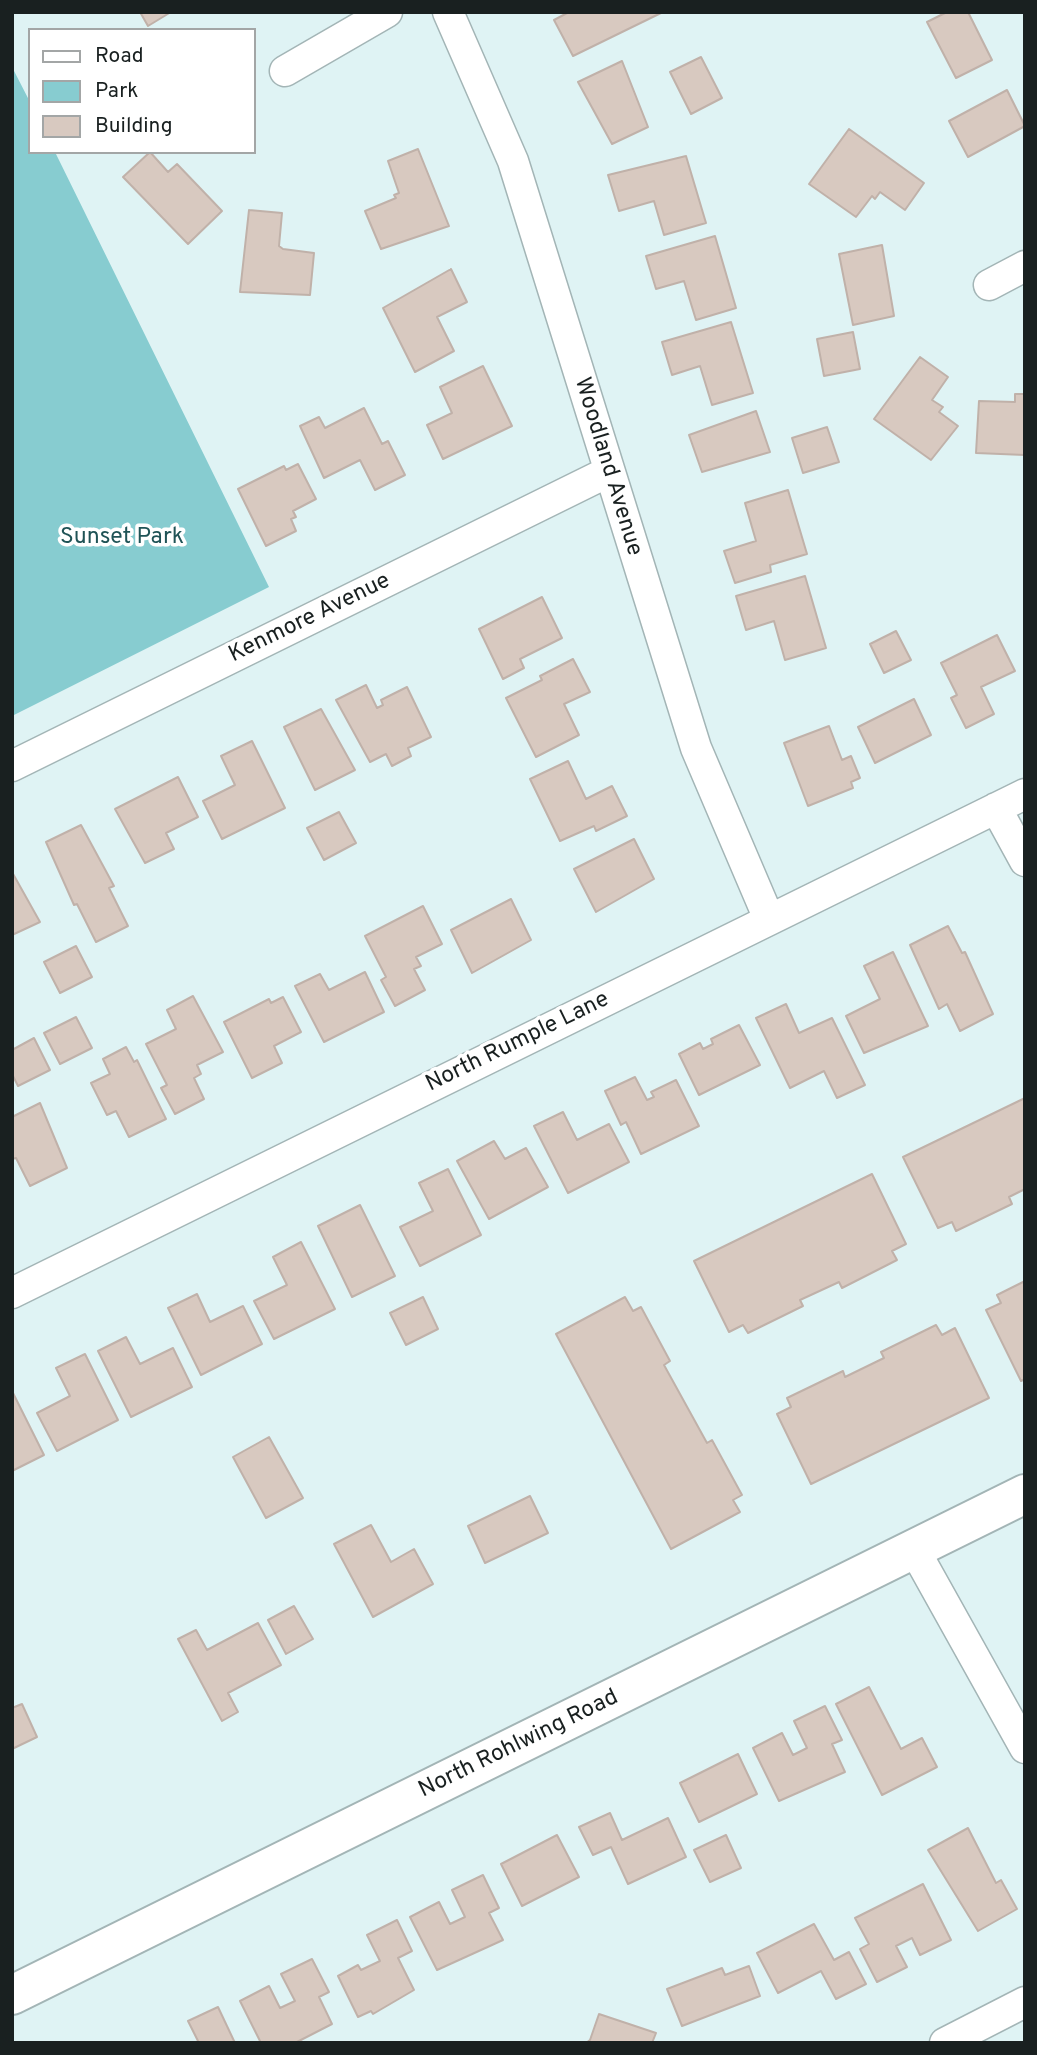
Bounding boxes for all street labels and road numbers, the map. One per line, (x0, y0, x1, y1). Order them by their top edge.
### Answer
street label: Woodland Avenue (567, 374, 647, 560)
street label: Kenmore Avenue (225, 568, 395, 670)
street label: North Rumple Lane (422, 987, 614, 1099)
street label: North Rohlwing Road (415, 1685, 623, 1805)

